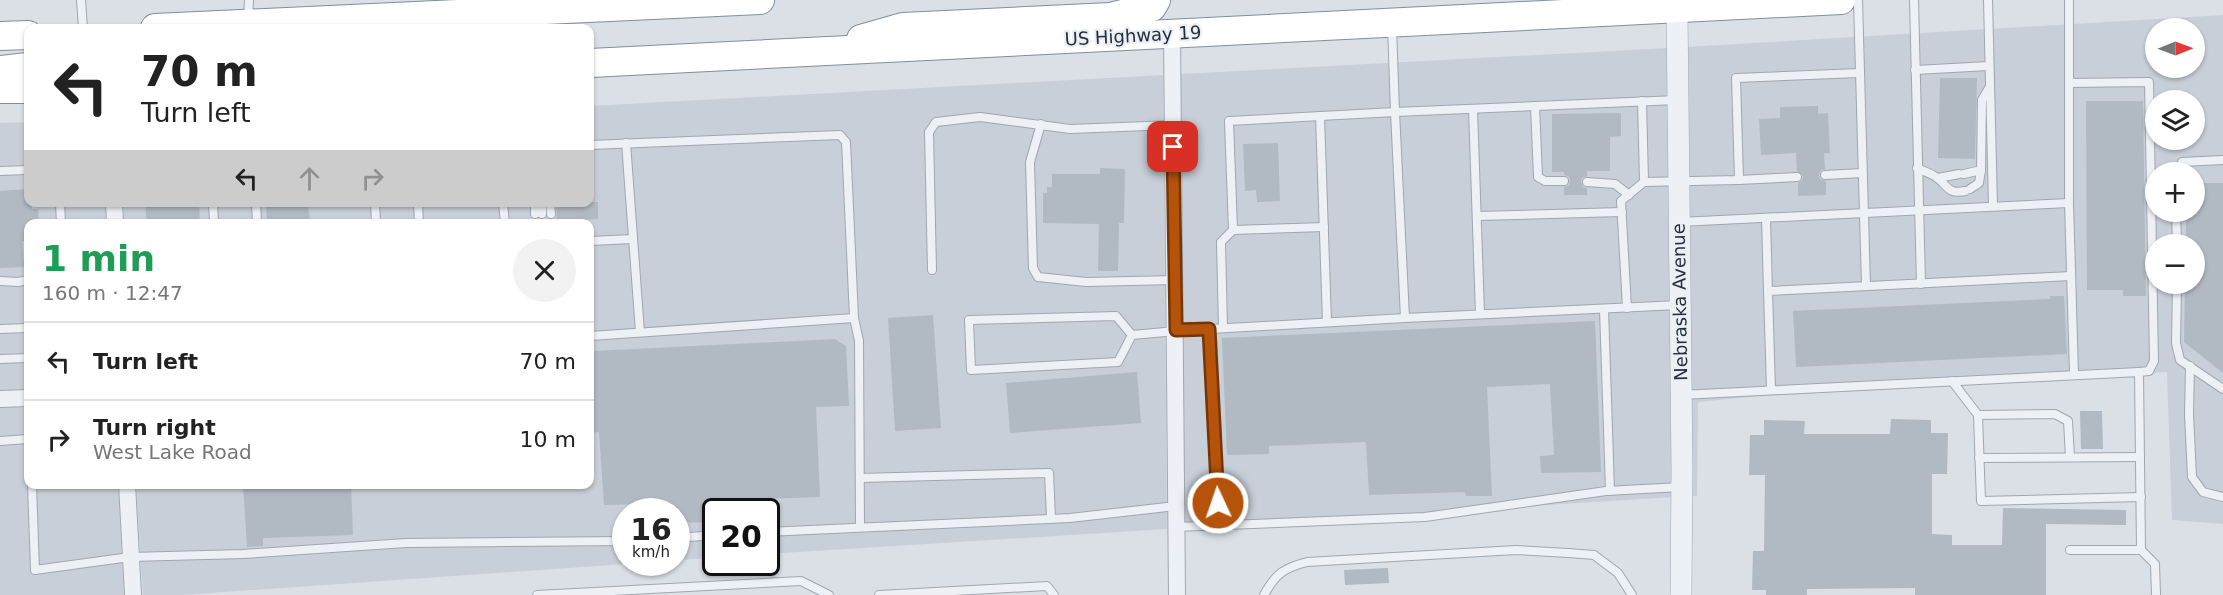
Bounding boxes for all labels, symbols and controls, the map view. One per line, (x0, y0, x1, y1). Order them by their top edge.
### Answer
north arrow (2145, 18, 2205, 78)
map controls (2145, 18, 2205, 294)
street label: US Highway 19 (1064, 21, 1202, 50)
text: 70 m (141, 47, 258, 96)
icon: left (42, 48, 120, 126)
button: layers (2145, 90, 2205, 150)
text: Turn left (141, 97, 251, 128)
pin (1147, 121, 1198, 172)
icon: arrive (1156, 130, 1189, 163)
icon: left (230, 162, 263, 195)
icon: ahead (293, 162, 326, 195)
icon: right (356, 162, 389, 195)
button: + (2145, 162, 2205, 222)
street label: Nebraska Avenue (1668, 223, 1691, 381)
button: − (2145, 234, 2205, 294)
text: 1 min (42, 238, 155, 279)
button: close (513, 239, 576, 302)
text: 160 m · 12:47 (42, 281, 183, 305)
icon: left (42, 345, 75, 378)
text: Turn left (93, 349, 198, 374)
text: 70 m (520, 349, 576, 374)
text: Turn right (93, 415, 216, 440)
icon: right (42, 423, 75, 456)
text: 10 m (520, 427, 576, 452)
text: West Lake Road (93, 440, 252, 464)
position arrow (1186, 471, 1250, 535)
speed limit sign: 20 (702, 498, 780, 576)
text: 16 (630, 512, 672, 547)
text: km/h (632, 543, 670, 561)

